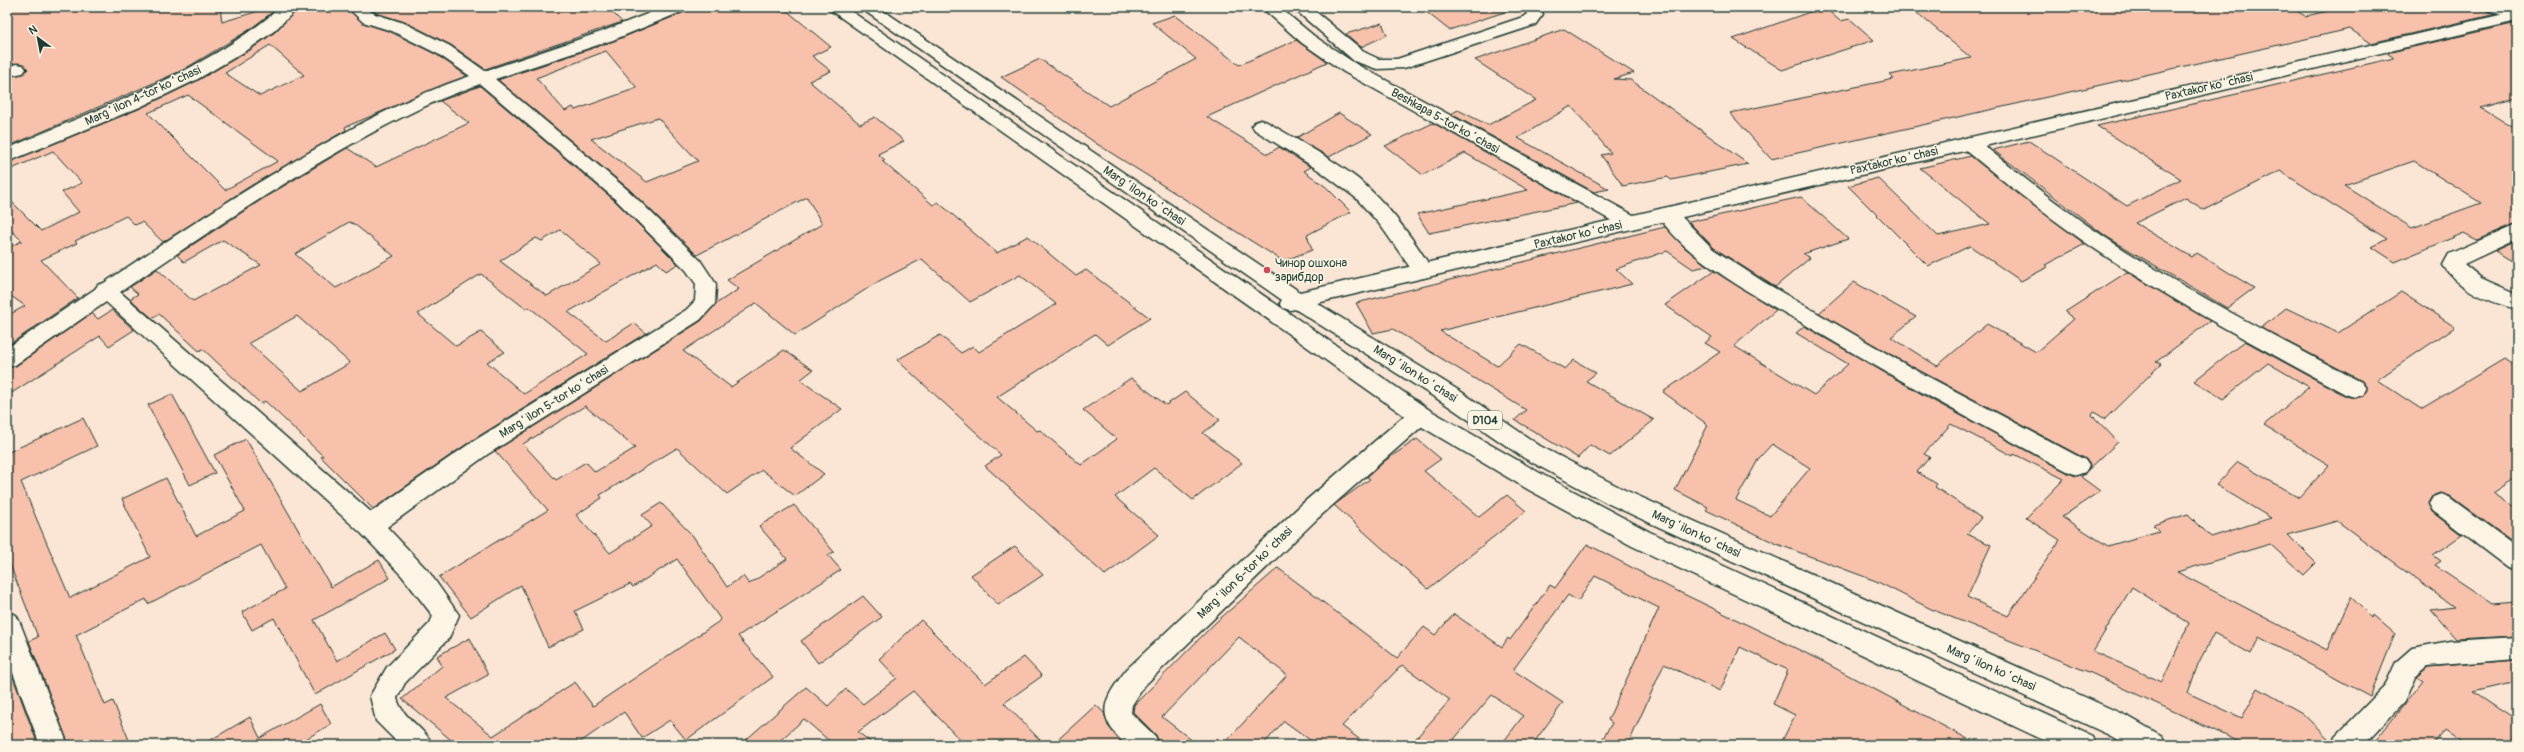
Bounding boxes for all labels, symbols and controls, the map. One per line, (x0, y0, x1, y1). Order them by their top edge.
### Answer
north arrow (18, 18, 58, 58)
text: N (26, 22, 40, 37)
street label: Margʻilon 4-tor koʻchasi (83, 63, 203, 129)
street label: Paxtakor koʻchasi (2163, 70, 2255, 104)
street label: Beshkapa 5-tor koʻchasi (1388, 85, 1502, 157)
street label: Paxtakor koʻchasi (1848, 144, 1940, 178)
street label: Margʻilon koʻchasi (1100, 163, 1188, 229)
street label: Paxtakor koʻchasi (1532, 218, 1624, 252)
place label: Чинор ошхона зарибдор (1275, 256, 1348, 285)
marker: Чинор ошхона зарибдор (1262, 265, 1272, 275)
street label: Margʻilon koʻchasi (1370, 342, 1460, 406)
street label: Margʻilon 5-tor koʻchasi (497, 362, 611, 442)
road number: D104 (1468, 411, 1502, 429)
street label: Margʻilon koʻchasi (1649, 507, 1743, 561)
street label: Margʻilon 6-tor koʻchasi (1194, 524, 1296, 622)
street label: Margʻilon koʻchasi (1944, 642, 2038, 694)

